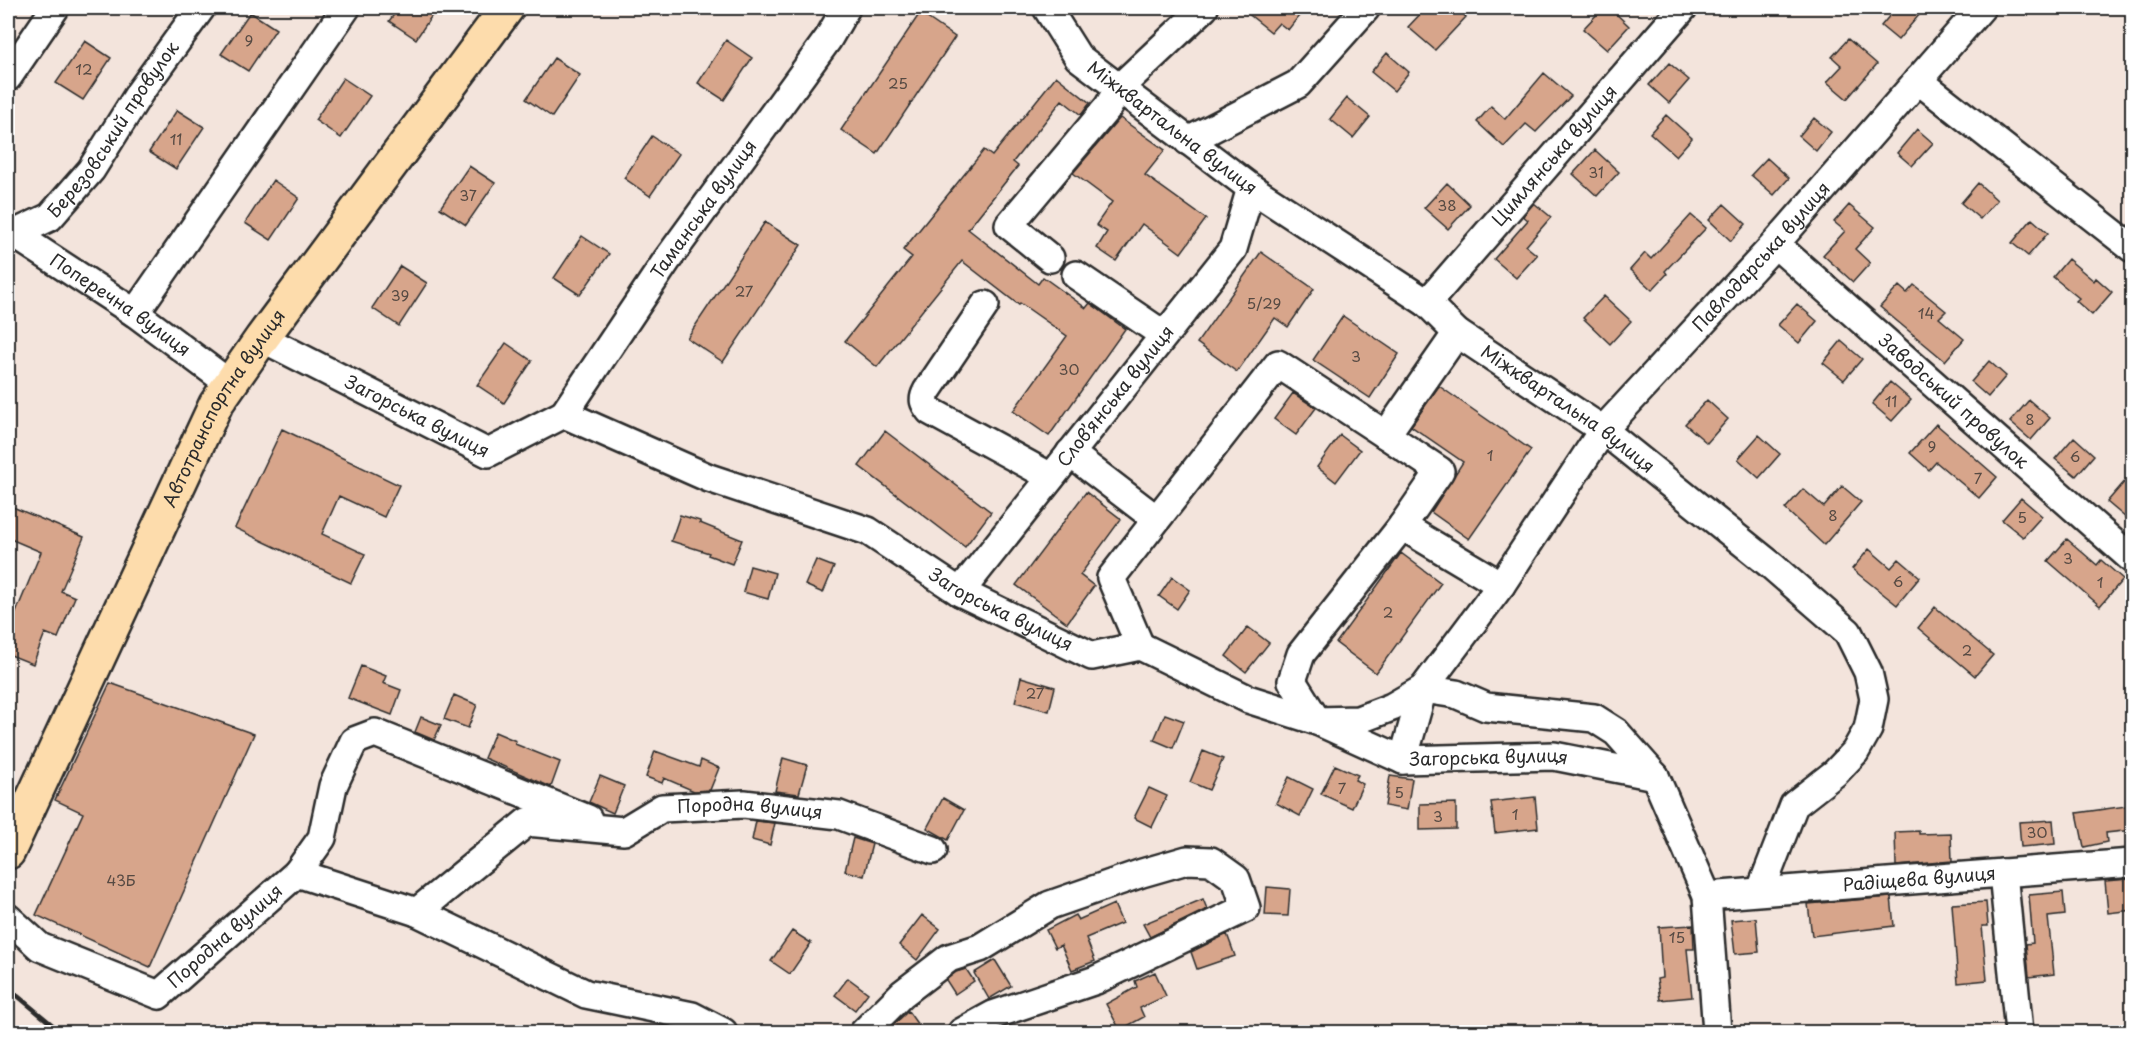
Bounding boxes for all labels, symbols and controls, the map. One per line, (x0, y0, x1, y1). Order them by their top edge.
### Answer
house number: 9 (245, 28, 253, 51)
street label: Березовський провулок (40, 35, 185, 223)
street label: Міжквартальна вулиця (1082, 54, 1264, 200)
house number: 12 (75, 57, 93, 80)
house number: 25 (888, 71, 908, 94)
street label: Цимлянська вулиця (1485, 78, 1623, 231)
house number: 11 (170, 127, 182, 150)
street label: Таманська вулиця (643, 133, 762, 283)
house number: 31 (1588, 160, 1604, 183)
street label: Павлодарська вулиця (1685, 175, 1836, 337)
house number: 37 (459, 183, 477, 206)
house number: 38 (1437, 193, 1457, 216)
street label: Поперечна вулиця (45, 246, 197, 362)
house number: 27 (735, 279, 754, 302)
house number: 39 (391, 283, 409, 306)
house number: 5/29 (1247, 291, 1281, 314)
house number: 14 (1918, 301, 1934, 324)
street label: Автотранспортна вулиця (155, 303, 291, 511)
street label: Слов’янська вулиця (1050, 319, 1179, 472)
street label: Заводський провулок (1873, 327, 2036, 474)
street label: Міжквартальна вулиця (1476, 337, 1661, 479)
house number: 3 (1351, 344, 1361, 367)
house number: 30 (1059, 357, 1079, 380)
street label: Загорська вулиця (341, 368, 495, 464)
house number: 11 (1885, 389, 1897, 412)
house number: 8 (2025, 407, 2035, 430)
house number: 9 (1928, 434, 1936, 457)
house number: 1 (1487, 443, 1493, 466)
house number: 6 (2070, 444, 2080, 467)
house number: 7 (1974, 466, 1983, 489)
house number: 8 (1828, 503, 1838, 526)
house number: 5 (2017, 505, 2027, 528)
house number: 3 (2063, 546, 2073, 569)
street label: Загорська вулиця (924, 560, 1078, 657)
house number: 6 (1893, 569, 1903, 592)
house number: 1 (2097, 570, 2103, 593)
house number: 2 (1383, 600, 1393, 623)
house number: 2 (1962, 638, 1972, 661)
house number: 27 (1026, 681, 1045, 704)
street label: Загорська вулиця (1409, 741, 1571, 772)
house number: 7 (1338, 776, 1347, 799)
house number: 5 (1394, 780, 1404, 803)
street label: Породна вулиця (676, 789, 824, 825)
house number: 1 (1512, 802, 1518, 825)
house number: 3 (1433, 804, 1443, 827)
house number: 30 (2027, 820, 2047, 843)
street label: Радіщева вулиця (1842, 859, 1997, 897)
house number: 43Б (106, 868, 136, 891)
street label: Породна вулиця (161, 877, 288, 994)
house number: 15 (1669, 925, 1685, 948)

